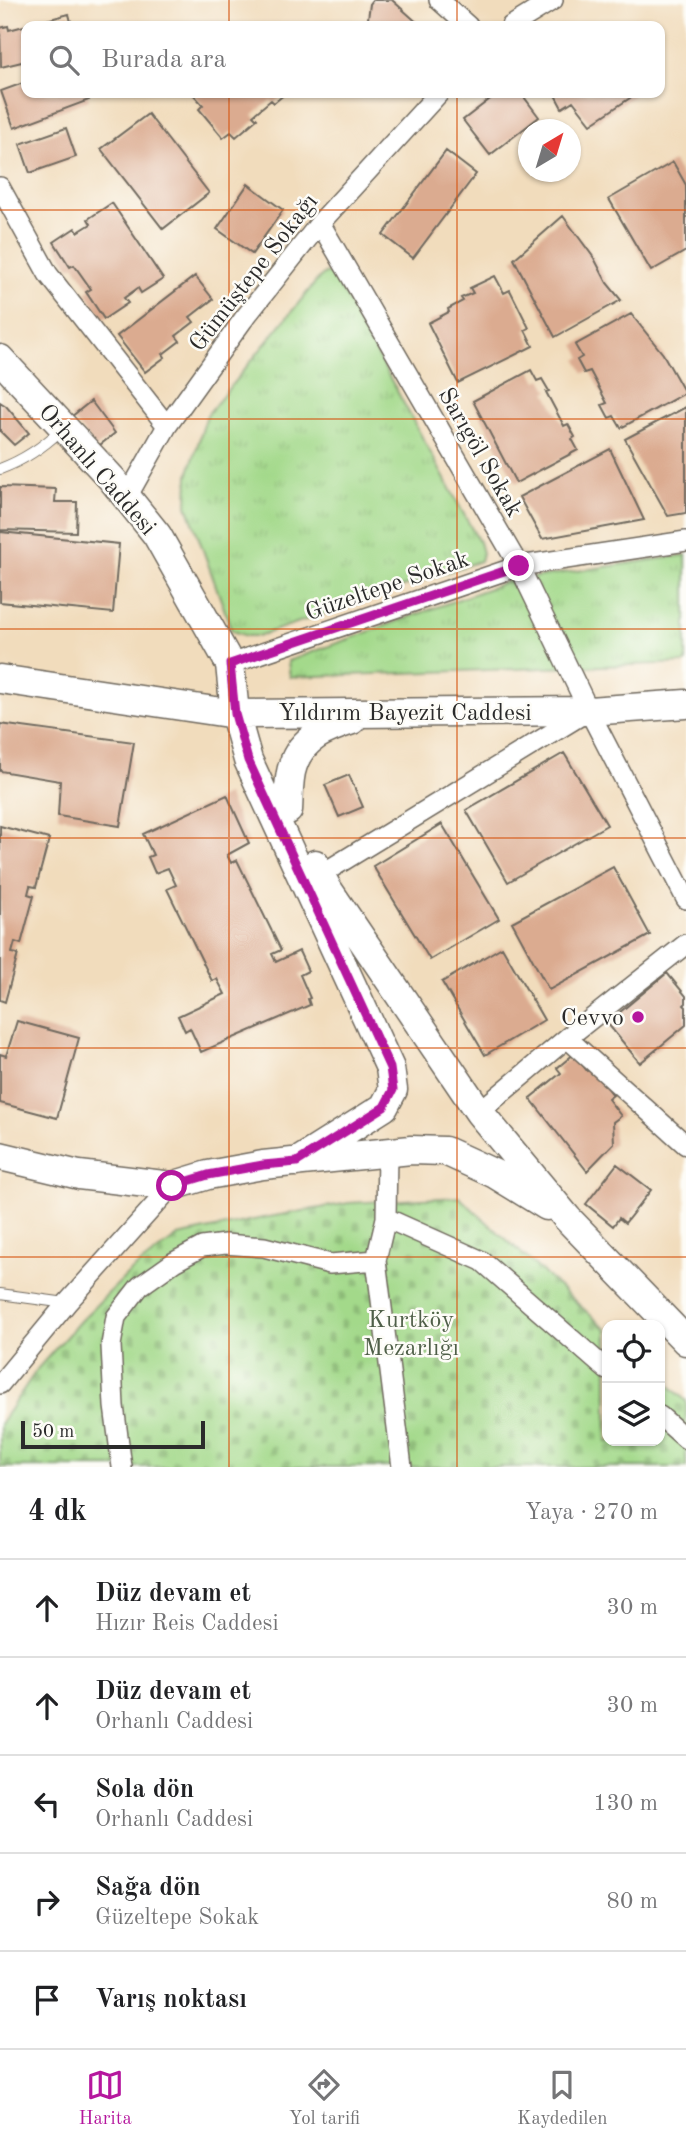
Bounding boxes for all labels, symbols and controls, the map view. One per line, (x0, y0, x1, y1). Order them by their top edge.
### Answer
search box (21, 21, 665, 98)
icon: search (45, 41, 83, 79)
text: Burada ara (101, 47, 226, 73)
north arrow (518, 119, 581, 182)
street label: Gümüştepe Sokağı (186, 190, 323, 356)
street label: Sarıgöl Sokak (433, 384, 526, 522)
street label: Orhanlı Caddesi (33, 400, 160, 540)
street label: Güzeltepe Sokak (303, 548, 473, 626)
route end (503, 550, 534, 581)
street label: Yıldırım Bayezit Caddesi (278, 702, 532, 726)
place label: Cevvo (561, 1007, 624, 1031)
marker: Cevvo (630, 1009, 646, 1025)
route start (156, 1170, 187, 1201)
park label: Kurtköy Mezarlığı (363, 1309, 459, 1361)
map controls (602, 1320, 665, 1446)
button: locate (602, 1320, 665, 1383)
button: layers (602, 1383, 665, 1446)
scale bar (21, 1418, 205, 1450)
text: 50 m (32, 1423, 74, 1442)
text: 4 dk (28, 1497, 87, 1527)
text: Yaya · 270 m (525, 1501, 658, 1524)
text: Düz devam et (95, 1581, 251, 1607)
icon: ahead (28, 1589, 66, 1627)
text: 30 m (607, 1596, 658, 1619)
text: Hızır Reis Caddesi (95, 1612, 279, 1635)
text: Düz devam et (95, 1679, 251, 1705)
icon: ahead (28, 1687, 66, 1725)
text: 30 m (607, 1694, 658, 1717)
text: Orhanlı Caddesi (95, 1710, 253, 1733)
text: Sola dön (95, 1777, 194, 1803)
icon: left (28, 1785, 66, 1823)
text: 130 m (593, 1792, 658, 1815)
text: Orhanlı Caddesi (95, 1808, 253, 1831)
text: Sağa dön (95, 1875, 201, 1901)
icon: right (28, 1883, 66, 1921)
text: 80 m (607, 1890, 658, 1913)
text: Güzeltepe Sokak (95, 1906, 259, 1929)
icon: arrive (28, 1981, 66, 2019)
text: Varış noktası (95, 1987, 247, 2013)
tab: Harita (78, 2066, 132, 2131)
tab: Yol tarifi (289, 2066, 360, 2131)
tab: Kaydedilen (517, 2066, 608, 2131)

